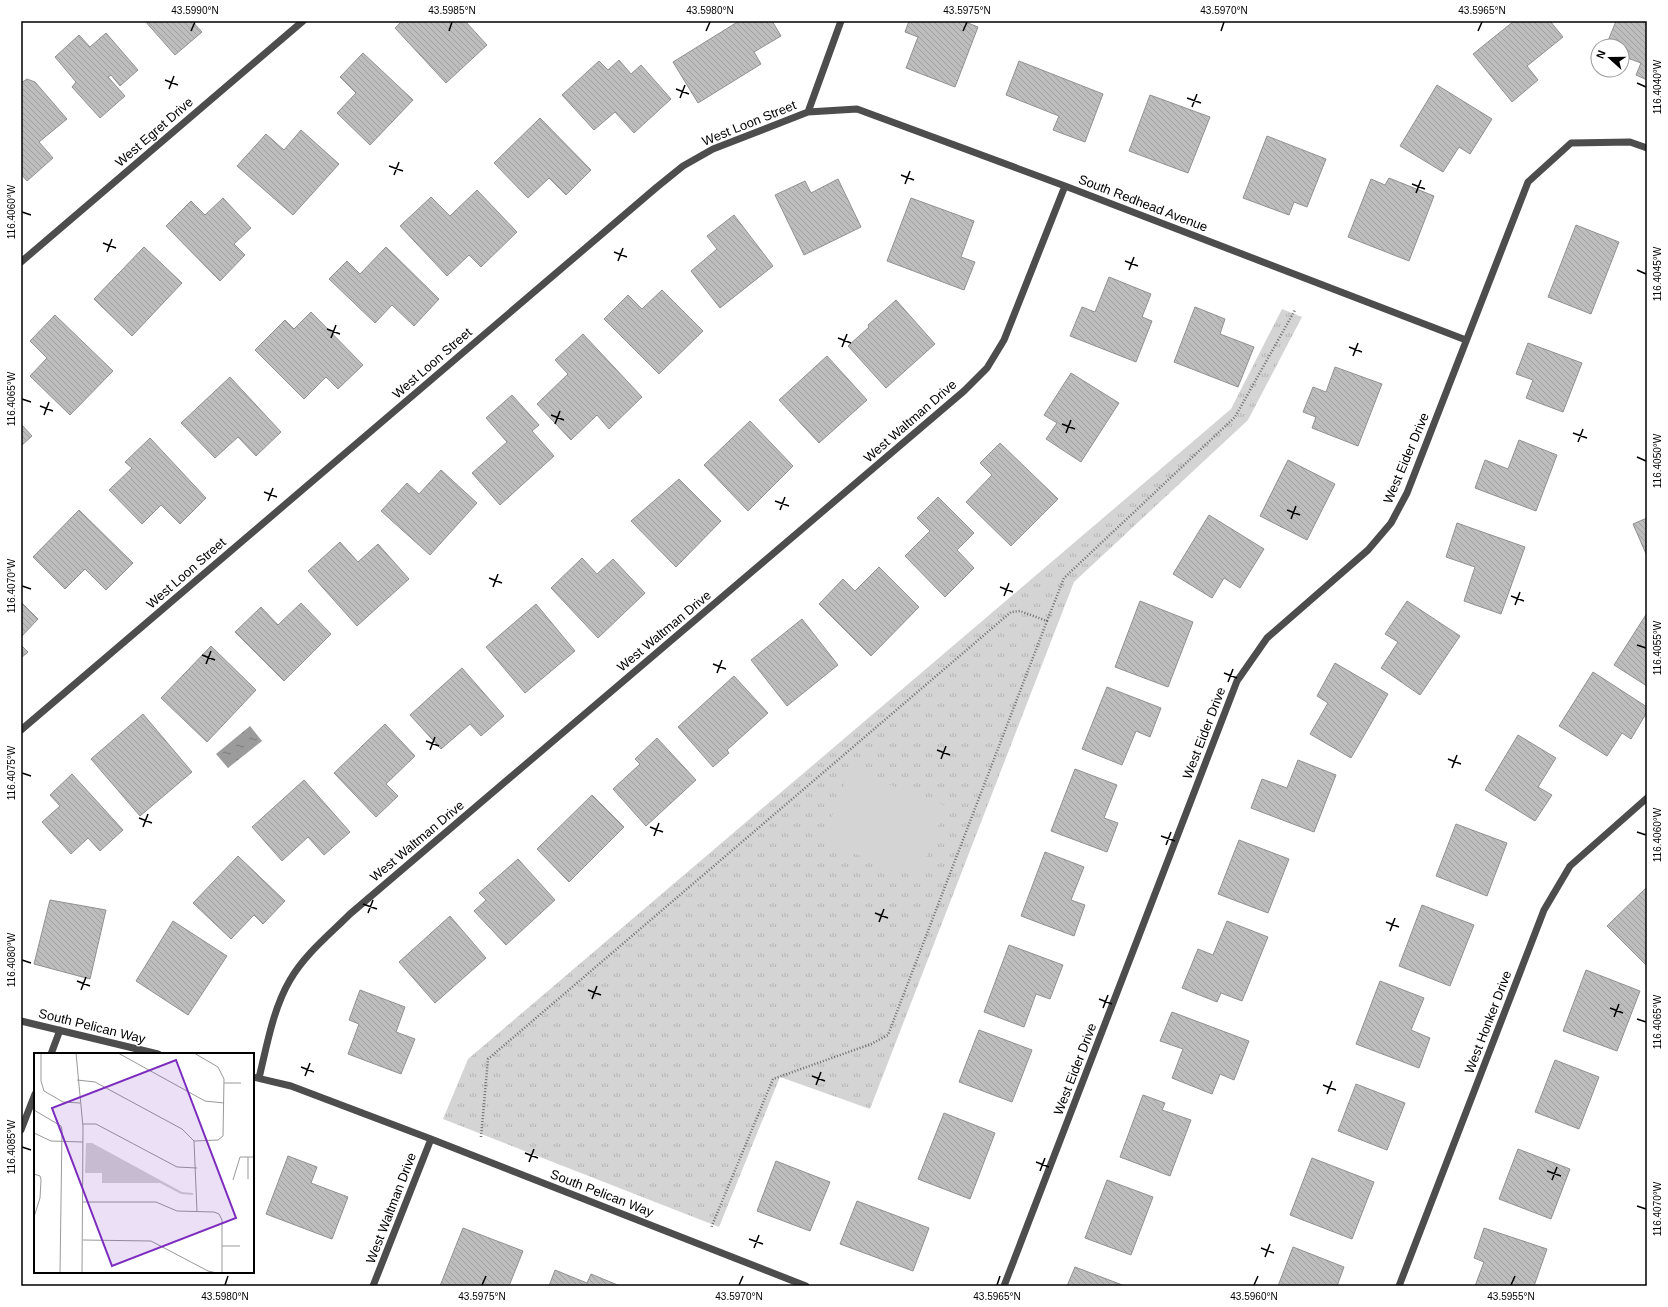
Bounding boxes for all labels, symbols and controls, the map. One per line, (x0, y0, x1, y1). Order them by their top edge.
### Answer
text: 43.5990°N (171, 5, 219, 16)
text: 43.5985°N (428, 5, 476, 16)
text: 43.5980°N (686, 5, 734, 16)
text: 43.5975°N (943, 5, 991, 16)
text: 43.5970°N (1200, 5, 1248, 16)
text: 43.5965°N (1458, 5, 1506, 16)
north arrow (1590, 38, 1630, 78)
text: N (1594, 49, 1608, 60)
text: 116.4040°W (1652, 59, 1663, 114)
street label: West Egret Drive (112, 94, 196, 170)
street label: West Loon Street (700, 97, 799, 149)
street label: South Redhead Avenue (1076, 171, 1210, 235)
text: 116.4060°W (6, 184, 17, 239)
text: 116.4045°W (1652, 246, 1663, 301)
street label: West Loon Street (389, 324, 475, 402)
text: 116.4065°W (6, 371, 17, 426)
street label: West Waltman Drive (861, 377, 959, 465)
street label: West Eider Drive (1380, 410, 1432, 506)
text: 116.4050°W (1652, 433, 1663, 488)
street label: West Loon Street (143, 534, 229, 612)
text: 116.4070°W (6, 558, 17, 613)
street label: West Waltman Drive (614, 587, 714, 675)
text: 116.4055°W (1652, 620, 1663, 675)
street label: West Eider Drive (1180, 685, 1228, 781)
text: 116.4075°W (6, 745, 17, 800)
street label: West Waltman Drive (367, 797, 467, 885)
text: 116.4060°W (1652, 807, 1663, 862)
text: 116.4080°W (6, 932, 17, 987)
street label: West Honker Drive (1461, 969, 1515, 1075)
text: 116.4065°W (1652, 994, 1663, 1049)
street label: South Pelican Way (37, 1005, 147, 1047)
street label: West Eider Drive (1051, 1021, 1099, 1117)
inset map (34, 1053, 254, 1273)
text: 116.4085°W (6, 1119, 17, 1174)
street label: West Waltman Drive (363, 1150, 419, 1266)
street label: South Pelican Way (548, 1166, 656, 1220)
text: 116.4070°W (1652, 1181, 1663, 1236)
text: 43.5980°N (201, 1291, 249, 1302)
text: 43.5975°N (458, 1291, 506, 1302)
text: 43.5970°N (715, 1291, 763, 1302)
text: 43.5965°N (973, 1291, 1021, 1302)
text: 43.5960°N (1230, 1291, 1278, 1302)
text: 43.5955°N (1487, 1291, 1535, 1302)

